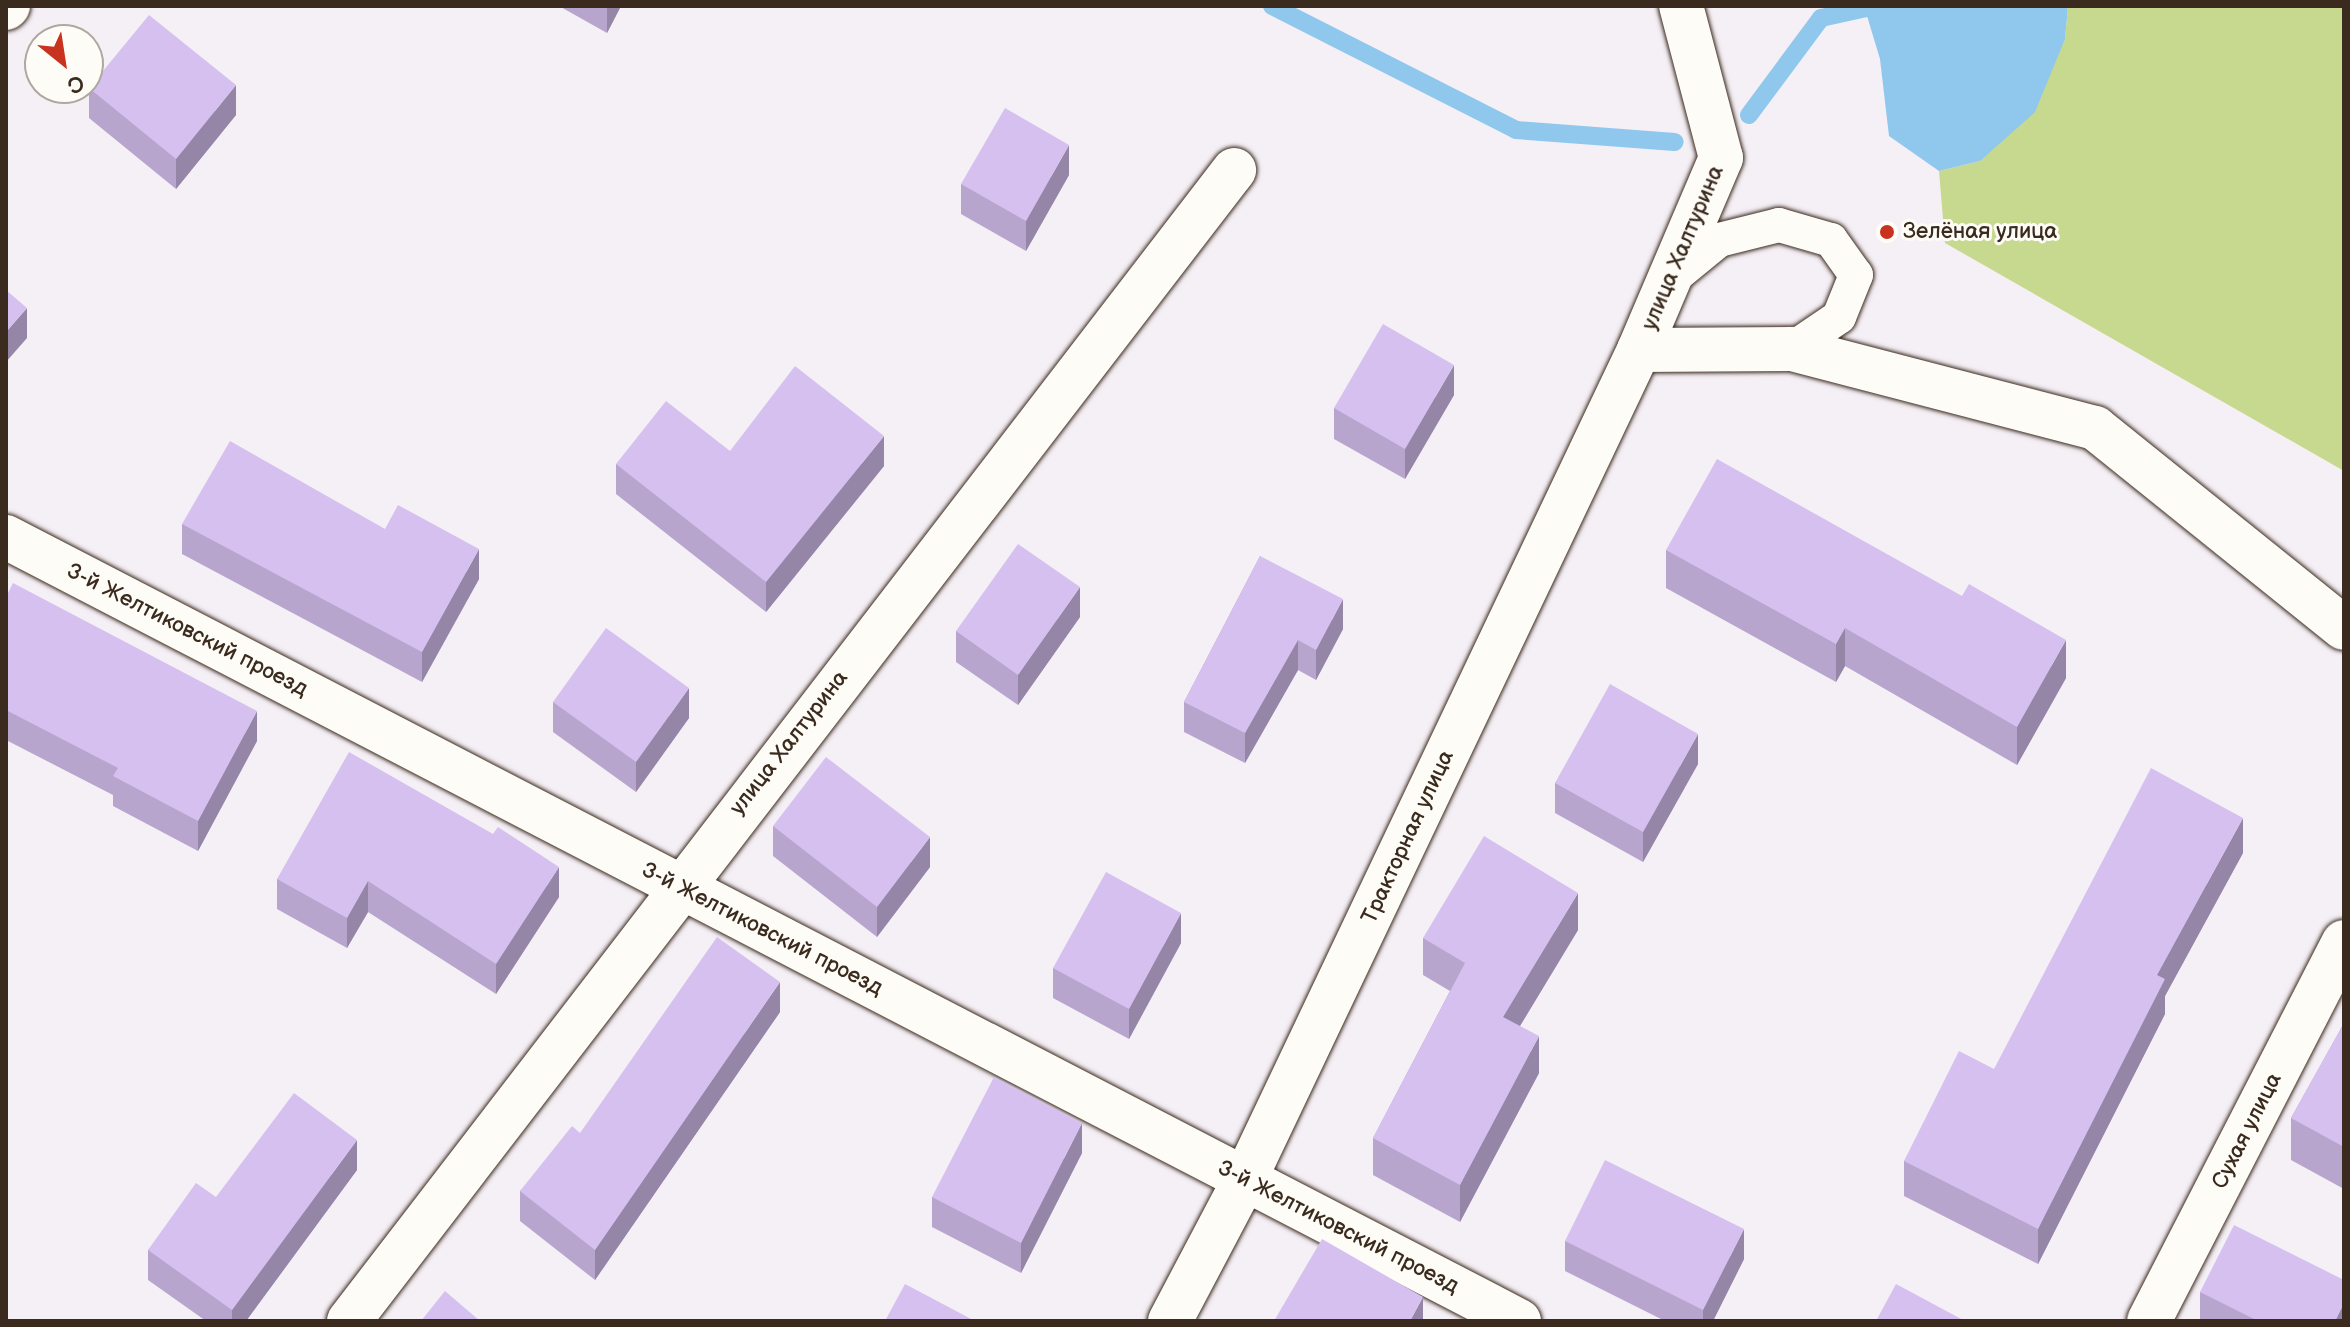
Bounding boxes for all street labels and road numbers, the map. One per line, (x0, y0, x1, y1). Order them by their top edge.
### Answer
street label: улица Халтурина (1636, 162, 1730, 334)
street label: 3-й Желтиковский проезд (62, 558, 312, 702)
street label: улица Халтурина (724, 665, 854, 821)
street label: Тракторная улица (1356, 746, 1460, 928)
street label: 3-й Желтиковский проезд (637, 857, 887, 1001)
street label: Сухая улица (2206, 1069, 2288, 1193)
street label: 3-й Желтиковский проезд (1213, 1155, 1463, 1299)

